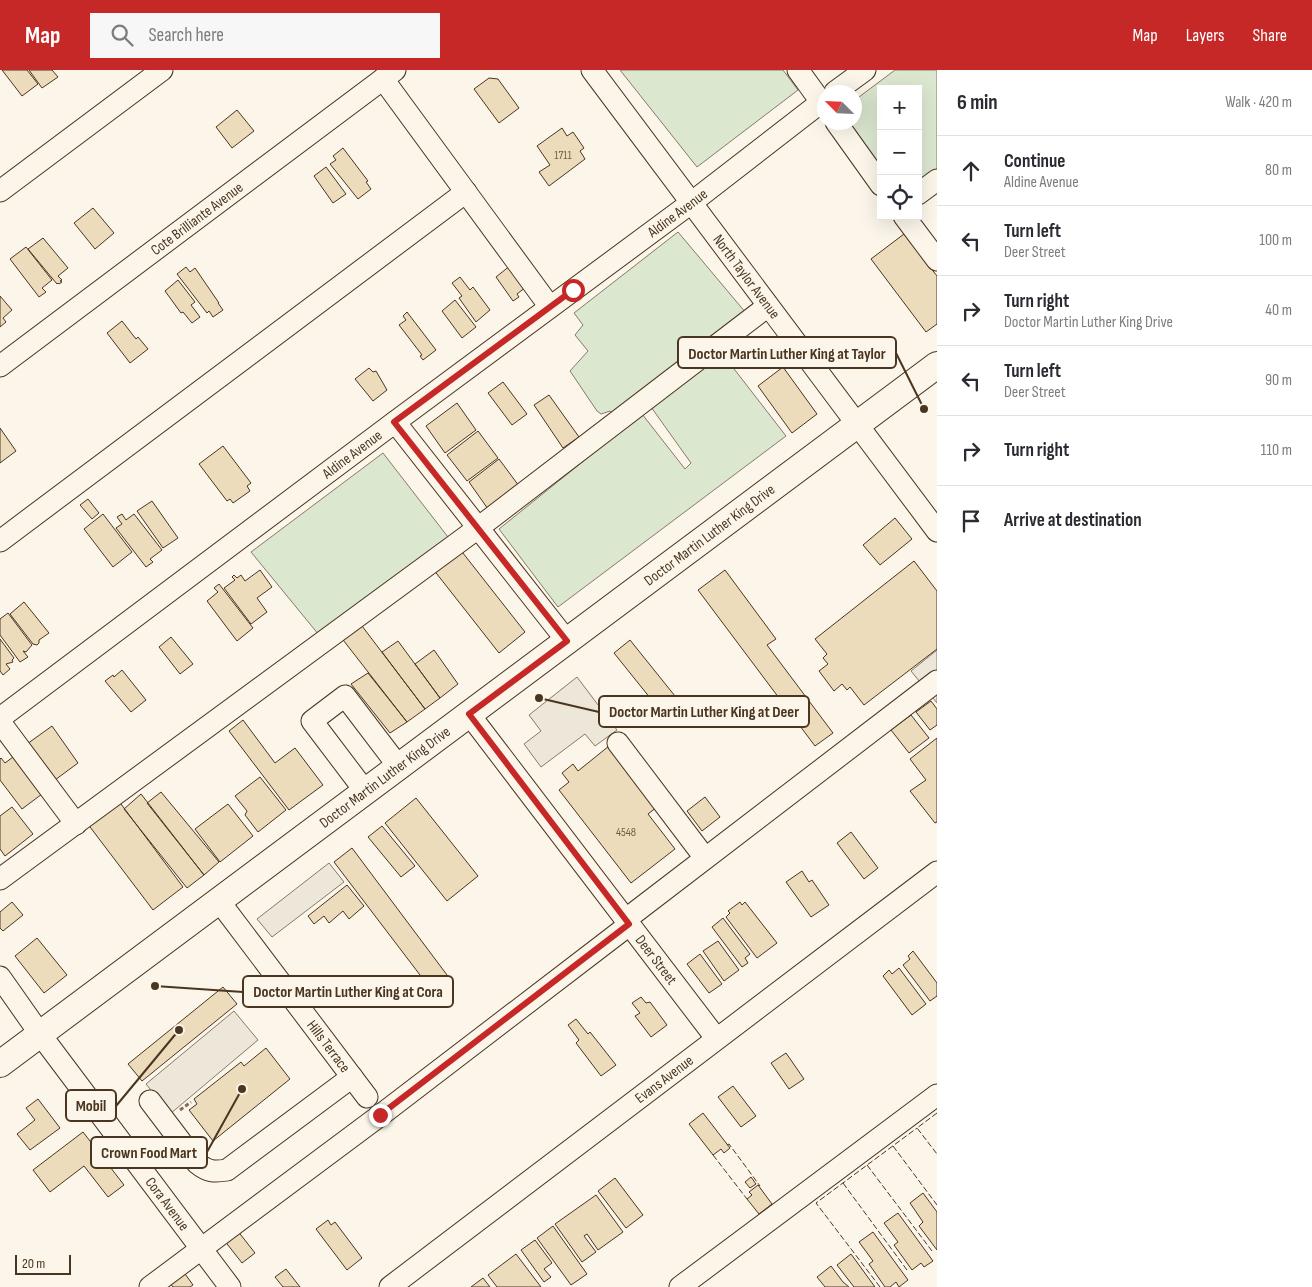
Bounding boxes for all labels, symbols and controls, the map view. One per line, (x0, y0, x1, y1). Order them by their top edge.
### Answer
search box (90, 13, 440, 58)
text: Map (25, 21, 60, 50)
icon: search (108, 21, 136, 49)
text: Search here (148, 24, 224, 47)
text: Map (1133, 25, 1158, 46)
text: Layers (1186, 25, 1225, 46)
text: Share (1253, 25, 1287, 46)
north arrow (817, 85, 862, 130)
map controls (877, 85, 922, 220)
button: + (877, 85, 922, 130)
text: 6 min (957, 90, 998, 115)
text: Walk · 420 m (1225, 93, 1292, 112)
button: − (877, 130, 922, 175)
house number: 1711 (554, 148, 573, 163)
text: Continue (1004, 150, 1065, 173)
icon: ahead (957, 157, 985, 185)
text: 80 m (1265, 161, 1292, 180)
text: Aldine Avenue (1004, 173, 1079, 192)
button: locate (877, 175, 922, 220)
street label: Cote Brilliante Avenue (147, 178, 247, 260)
street label: Aldine Avenue (643, 185, 712, 242)
text: Turn left (1004, 220, 1061, 243)
icon: left (957, 227, 985, 255)
street label: North Taylor Avenue (708, 231, 784, 323)
text: 100 m (1259, 231, 1292, 250)
text: Deer Street (1004, 243, 1066, 262)
route start (562, 279, 585, 302)
text: Turn right (1004, 290, 1069, 313)
icon: right (957, 297, 985, 325)
text: 40 m (1265, 301, 1292, 320)
text: Doctor Martin Luther King Drive (1004, 313, 1173, 332)
callout: Doctor Martin Luther King at Taylor (678, 337, 896, 368)
text: Doctor Martin Luther King at Taylor (688, 345, 886, 364)
text: Turn left (1004, 360, 1061, 383)
icon: left (957, 367, 985, 395)
text: 90 m (1265, 371, 1292, 390)
text: Deer Street (1004, 383, 1066, 402)
street label: Aldine Avenue (318, 426, 386, 484)
icon: right (957, 437, 985, 465)
text: Turn right (1004, 439, 1069, 462)
text: 110 m (1261, 441, 1292, 460)
street label: Doctor Martin Luther King Drive (640, 480, 779, 590)
icon: arrive (957, 507, 985, 535)
text: Arrive at destination (1004, 509, 1142, 532)
callout: Doctor Martin Luther King at Deer (599, 696, 809, 727)
text: Doctor Martin Luther King at Deer (609, 703, 799, 722)
street label: Doctor Martin Luther King Drive (316, 722, 454, 832)
house number: 4548 (616, 825, 636, 840)
street label: Deer Street (631, 931, 681, 989)
callout: Doctor Martin Luther King at Cora (243, 976, 453, 1007)
text: Doctor Martin Luther King at Cora (253, 983, 443, 1002)
street label: Hills Terrace (302, 1016, 354, 1077)
street label: Evans Avenue (631, 1051, 697, 1108)
callout: Mobil (66, 1090, 116, 1121)
text: Mobil (76, 1097, 106, 1116)
route end (369, 1104, 392, 1127)
callout: Crown Food Mart (91, 1137, 207, 1168)
text: Crown Food Mart (101, 1144, 197, 1163)
street label: Cora Avenue (141, 1173, 193, 1235)
scale bar (15, 1252, 71, 1275)
text: 20 m (22, 1255, 45, 1272)

